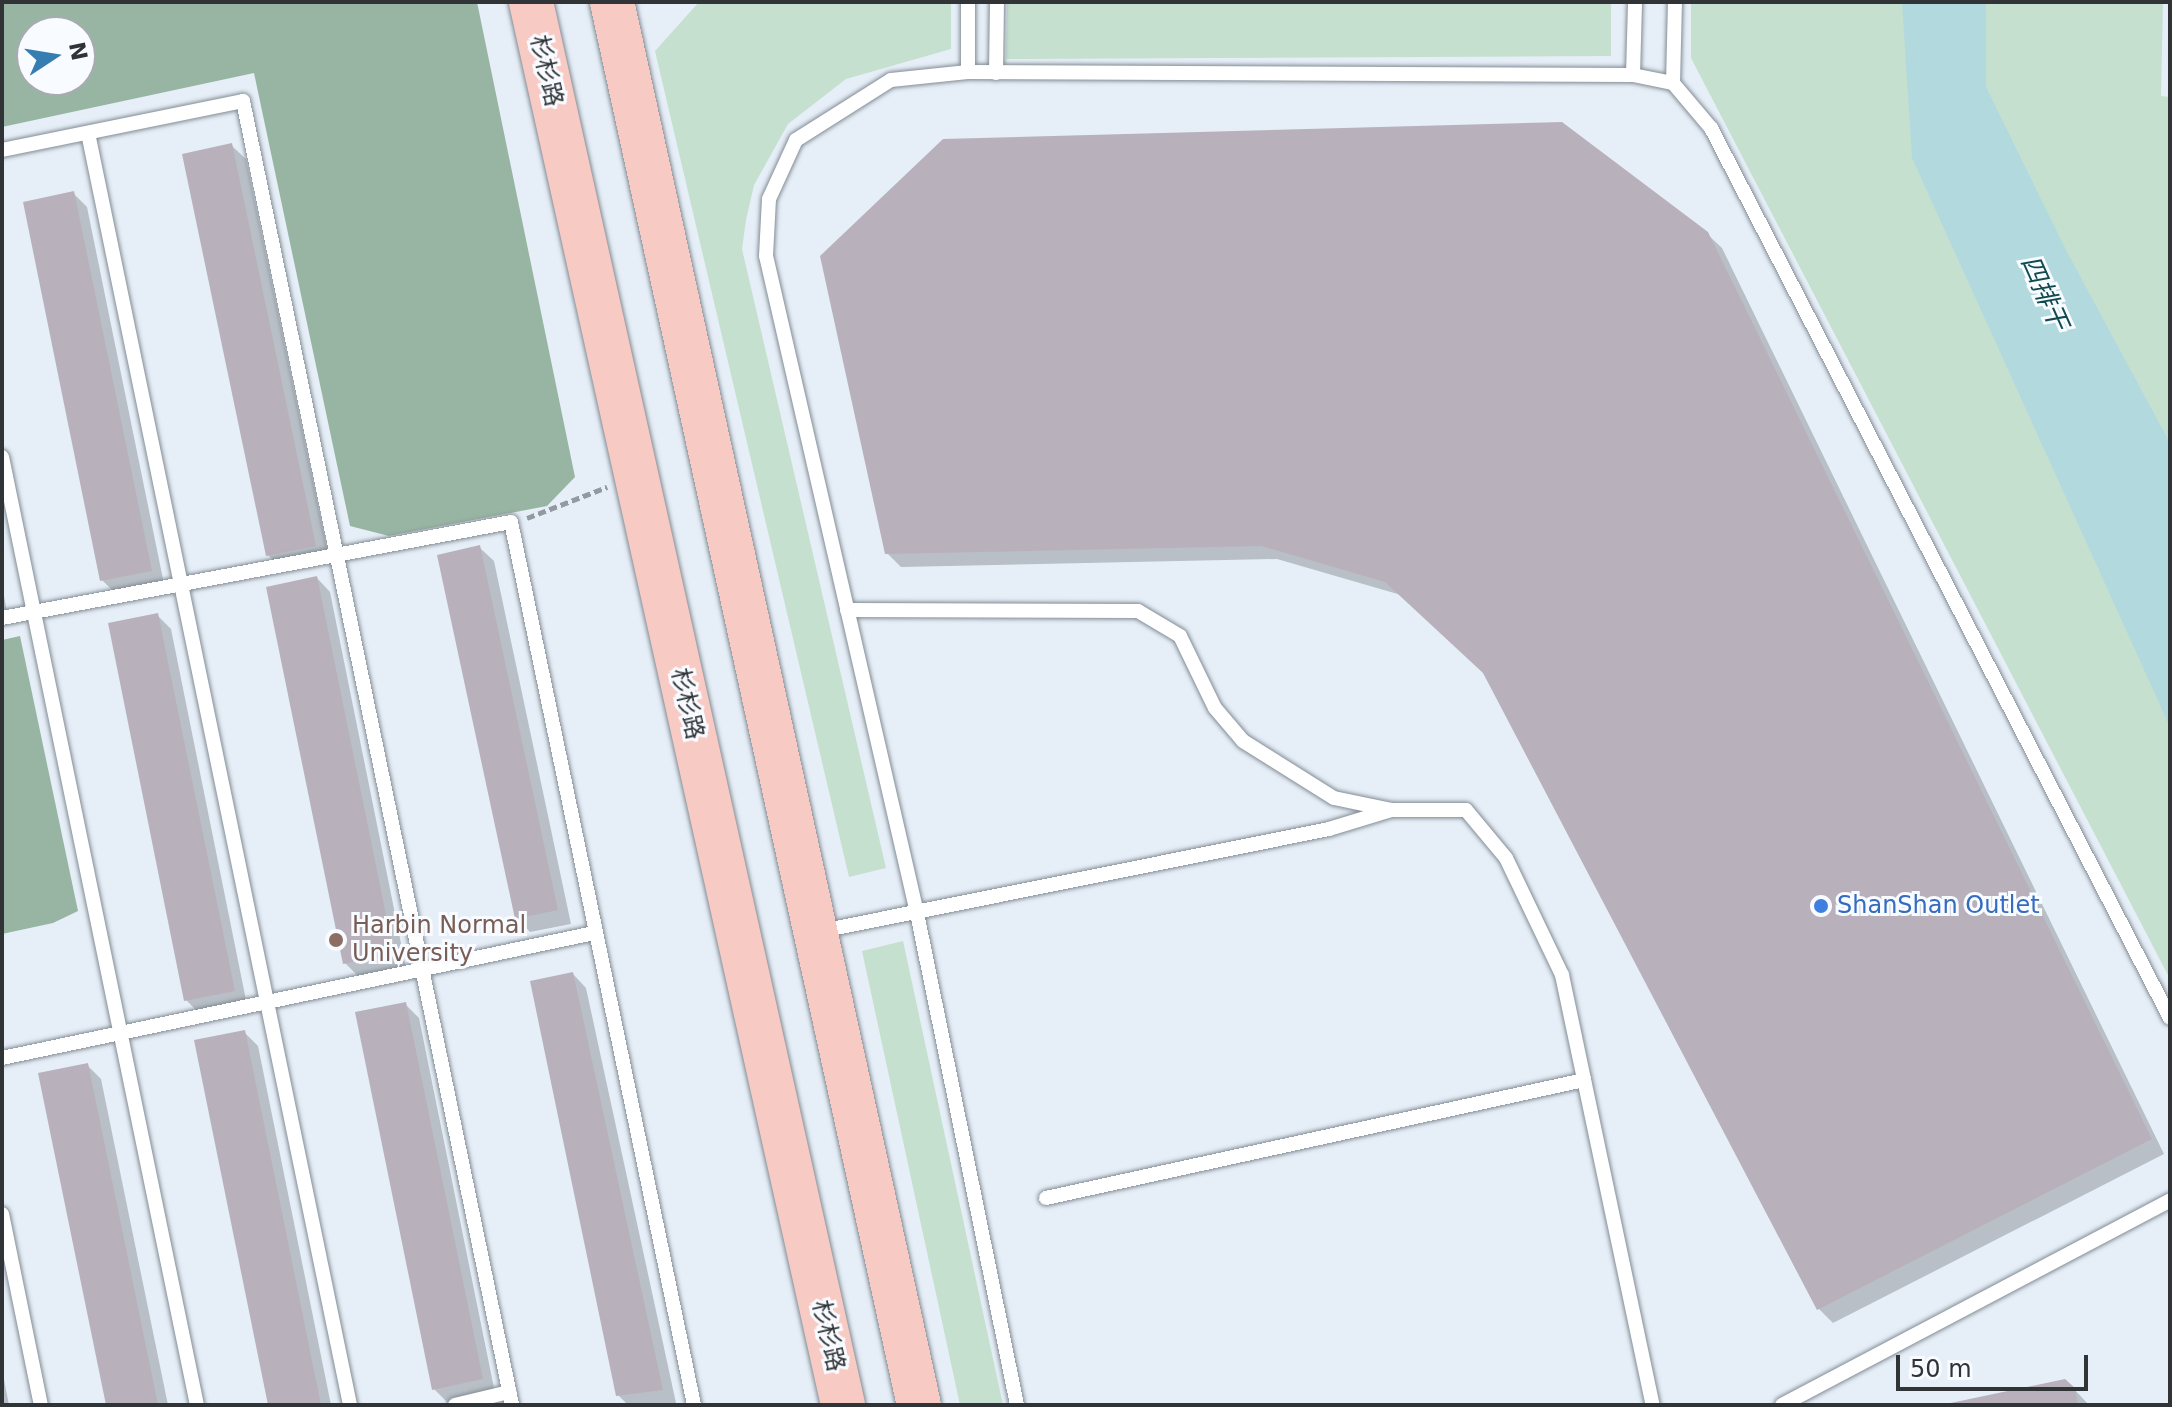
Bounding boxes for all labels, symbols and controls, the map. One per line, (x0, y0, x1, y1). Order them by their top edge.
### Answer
north arrow (16, 16, 96, 96)
street label: 杉杉路 (524, 33, 568, 109)
text: N (64, 40, 92, 63)
water label: 四排干 (2014, 251, 2074, 335)
street label: 杉杉路 (665, 666, 709, 742)
place label: ShanShan Outlet (1837, 892, 2040, 920)
marker: ShanShan Outlet (1812, 897, 1830, 915)
place label: Harbin Normal University (352, 912, 526, 968)
marker: Harbin Normal University (327, 931, 345, 949)
street label: 杉杉路 (806, 1298, 850, 1374)
scale bar (1900, 1339, 2092, 1389)
text: 50 m (1910, 1355, 1972, 1383)

